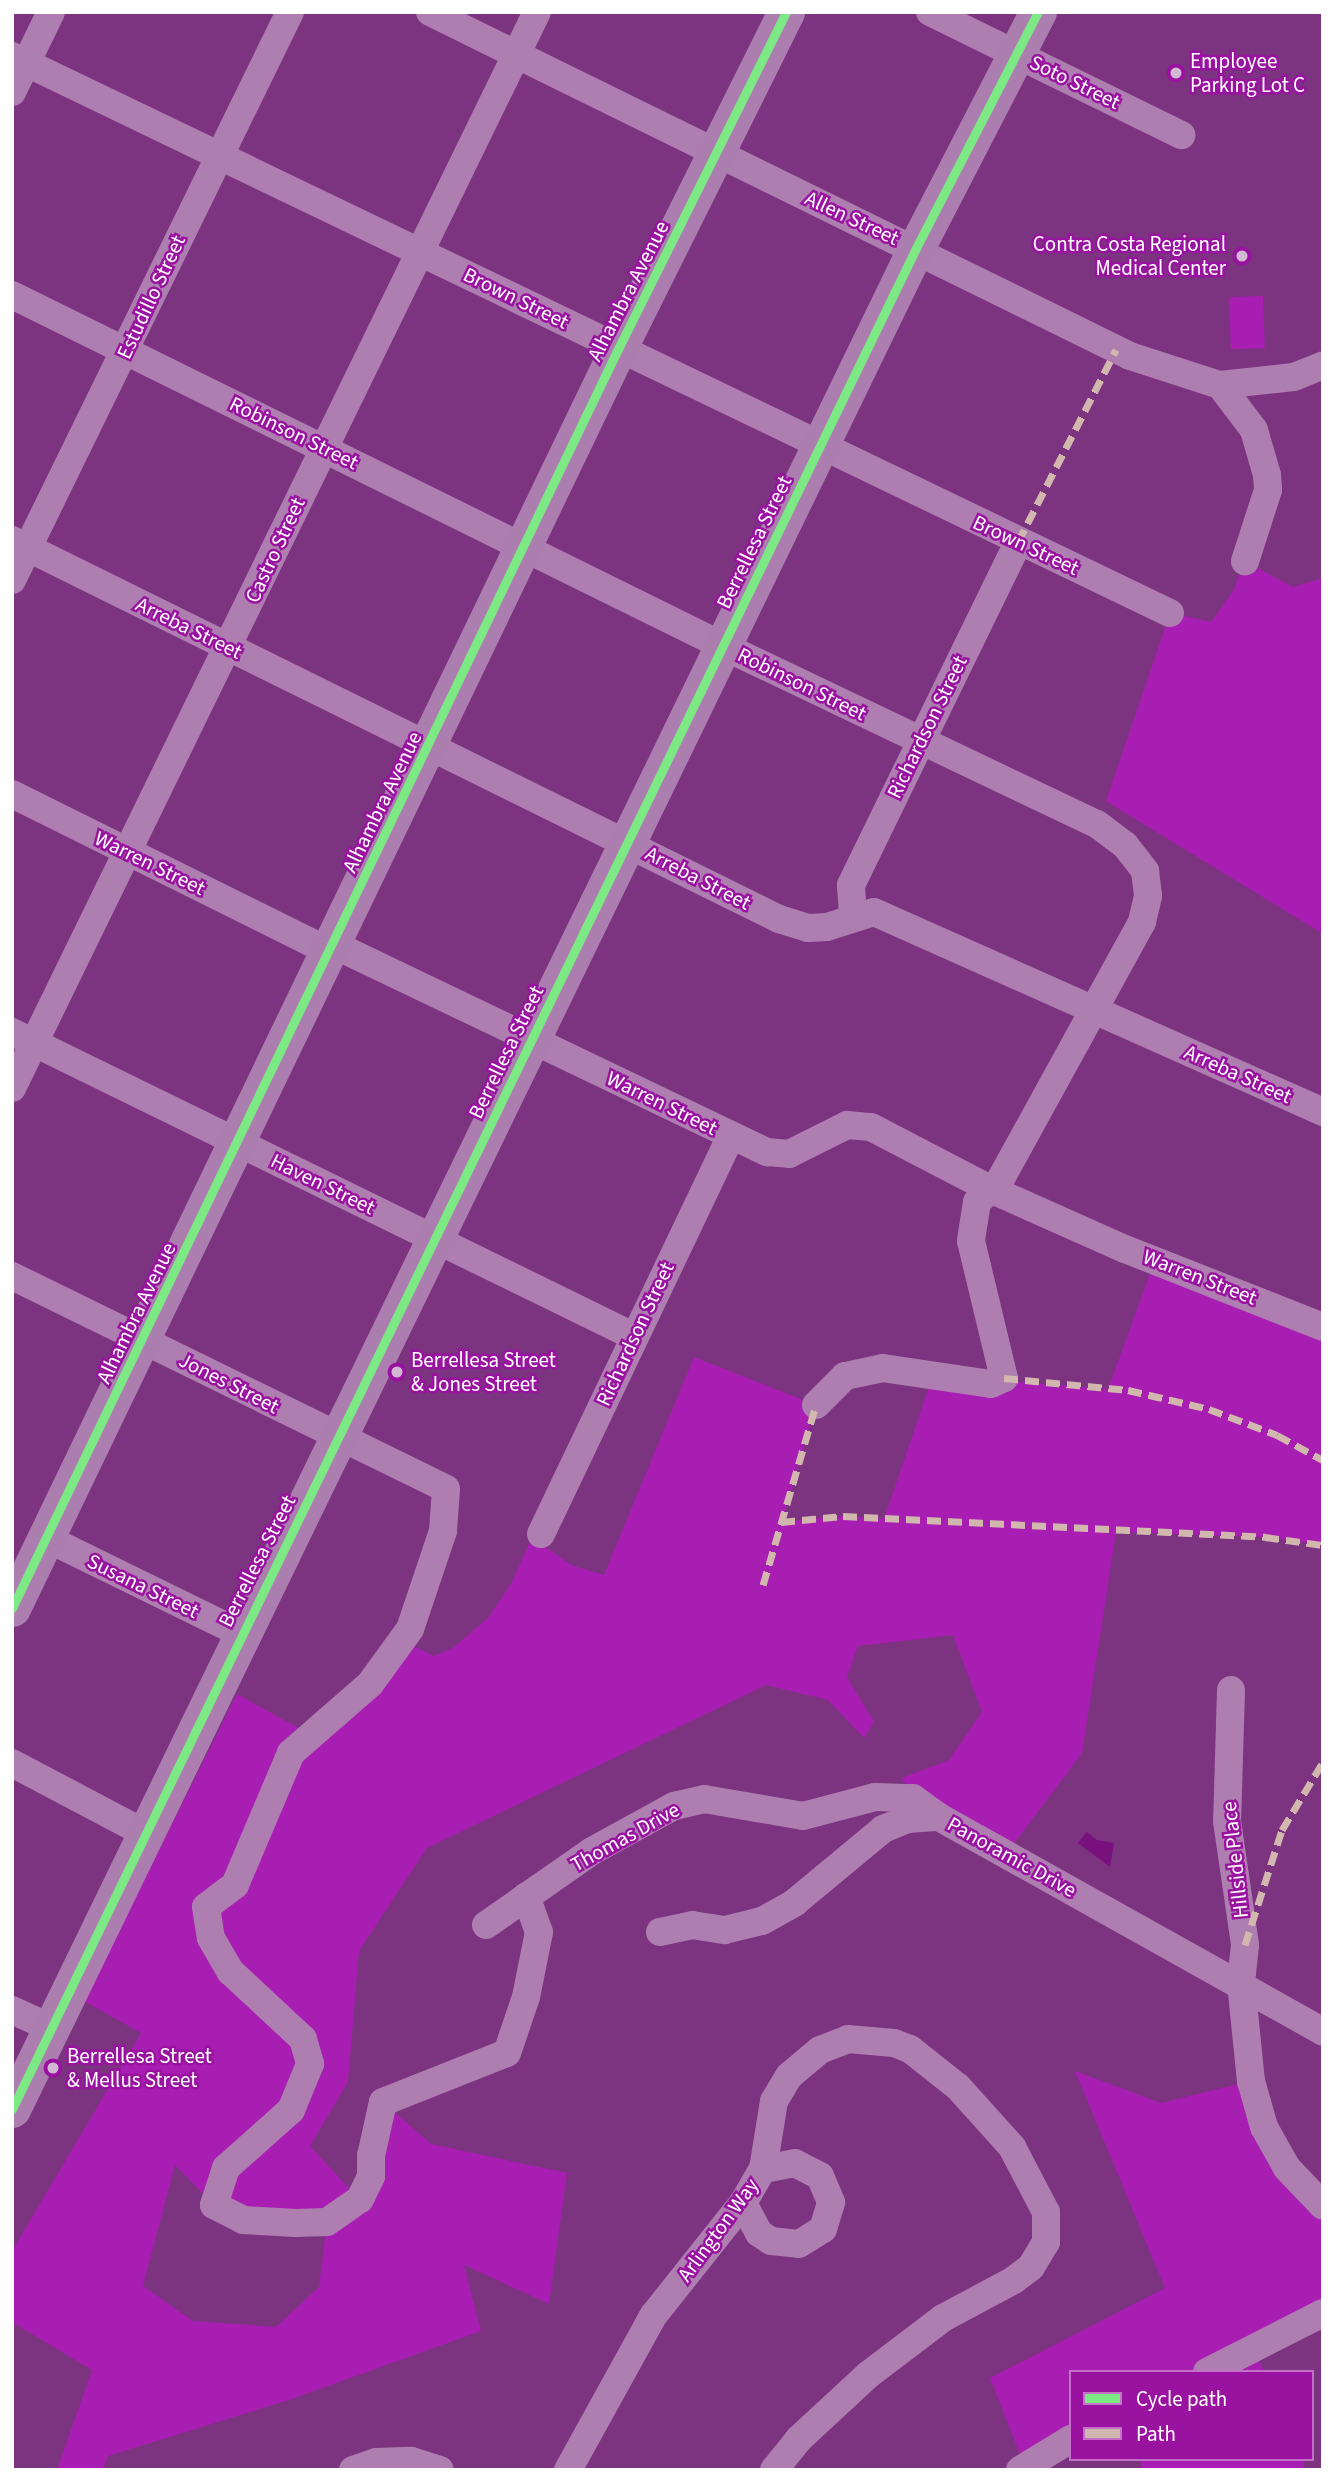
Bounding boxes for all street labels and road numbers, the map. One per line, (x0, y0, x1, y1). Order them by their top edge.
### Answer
street label: Soto Street (1026, 49, 1124, 115)
street label: Allen Street (801, 185, 903, 251)
street label: Alhambra Avenue (582, 217, 674, 365)
street label: Estudillo Street (111, 231, 191, 363)
street label: Brown Street (459, 262, 573, 334)
street label: Robinson Street (226, 391, 362, 475)
street label: Berrellesa Street (711, 471, 797, 613)
street label: Castro Street (240, 493, 310, 607)
street label: Brown Street (969, 509, 1083, 581)
street label: Arreba Street (132, 591, 246, 665)
street label: Robinson Street (734, 642, 870, 726)
street label: Richardson Street (882, 651, 972, 803)
street label: Alhambra Avenue (337, 727, 427, 877)
street label: Warren Street (91, 825, 209, 901)
street label: Arreba Street (641, 841, 755, 915)
street label: Berrellesa Street (463, 981, 549, 1123)
street label: Arreba Street (1180, 1039, 1296, 1109)
street label: Warren Street (603, 1065, 721, 1141)
street label: Haven Street (267, 1148, 379, 1220)
street label: Alhambra Avenue (91, 1238, 181, 1388)
street label: Warren Street (1140, 1244, 1260, 1310)
street label: Richardson Street (591, 1258, 679, 1410)
street label: Jones Street (175, 1347, 283, 1419)
street label: Berrellesa Street (213, 1491, 301, 1631)
street label: Susana Street (83, 1548, 203, 1624)
street label: Thomas Drive (566, 1797, 684, 1877)
street label: Hillside Place (1216, 1800, 1254, 1920)
street label: Panoramic Drive (943, 1811, 1081, 1903)
street label: Arlington Way (672, 2173, 764, 2287)

